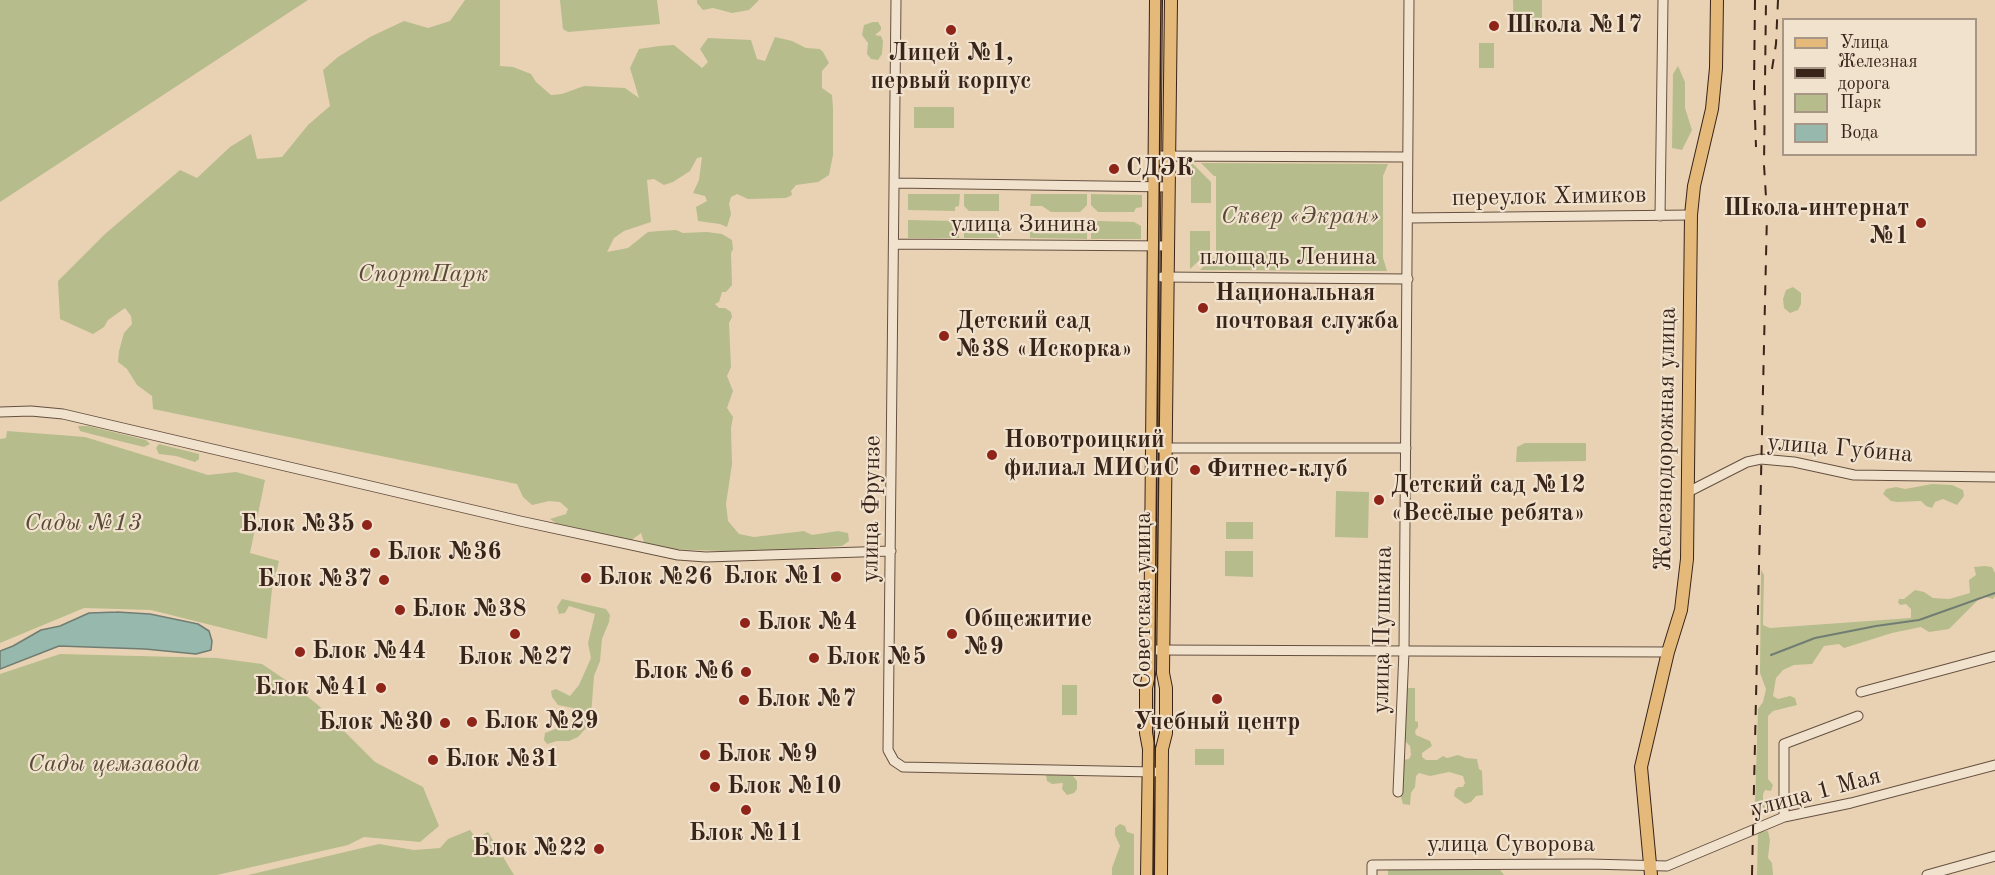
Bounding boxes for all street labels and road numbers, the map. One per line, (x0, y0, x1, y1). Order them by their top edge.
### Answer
street label: переулок Химиков (1451, 181, 1647, 213)
street label: улица Зинина (950, 211, 1098, 239)
street label: площадь Ленина (1199, 244, 1377, 272)
street label: Железнодорожная улица (1649, 307, 1683, 571)
street label: улица Губина (1766, 428, 1914, 470)
street label: улица Фрунзе (856, 435, 888, 583)
street label: Советская улица (1130, 512, 1158, 688)
street label: улица Пушкина (1367, 546, 1399, 714)
street label: улица 1 Мая (1748, 762, 1884, 824)
street label: улица Суворова (1427, 831, 1595, 859)

